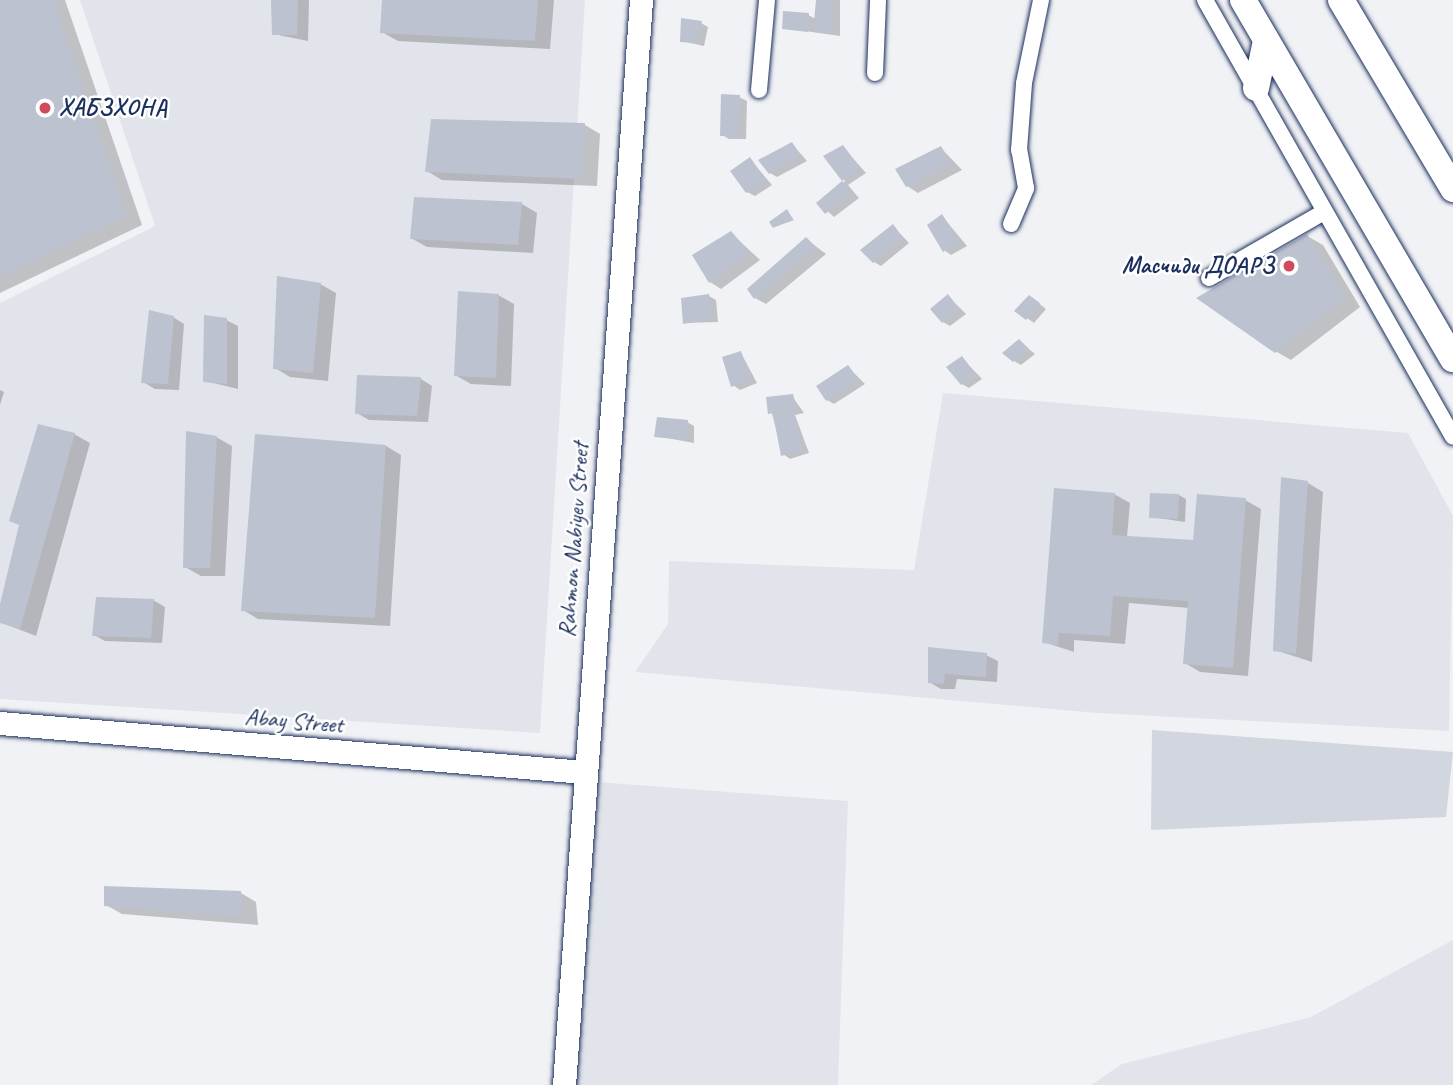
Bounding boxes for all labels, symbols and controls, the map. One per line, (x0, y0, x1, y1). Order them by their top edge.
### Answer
place label: ХАБЗХОНА (59, 94, 168, 122)
marker: ХАБЗХОНА (37, 100, 53, 116)
place label: Масчиди ДОАРЗ (1122, 252, 1275, 280)
marker: Масчиди ДОАРЗ (1281, 258, 1297, 274)
street label: Rahmon Nabiyev Street (553, 441, 595, 639)
street label: Abay Street (243, 702, 345, 740)

